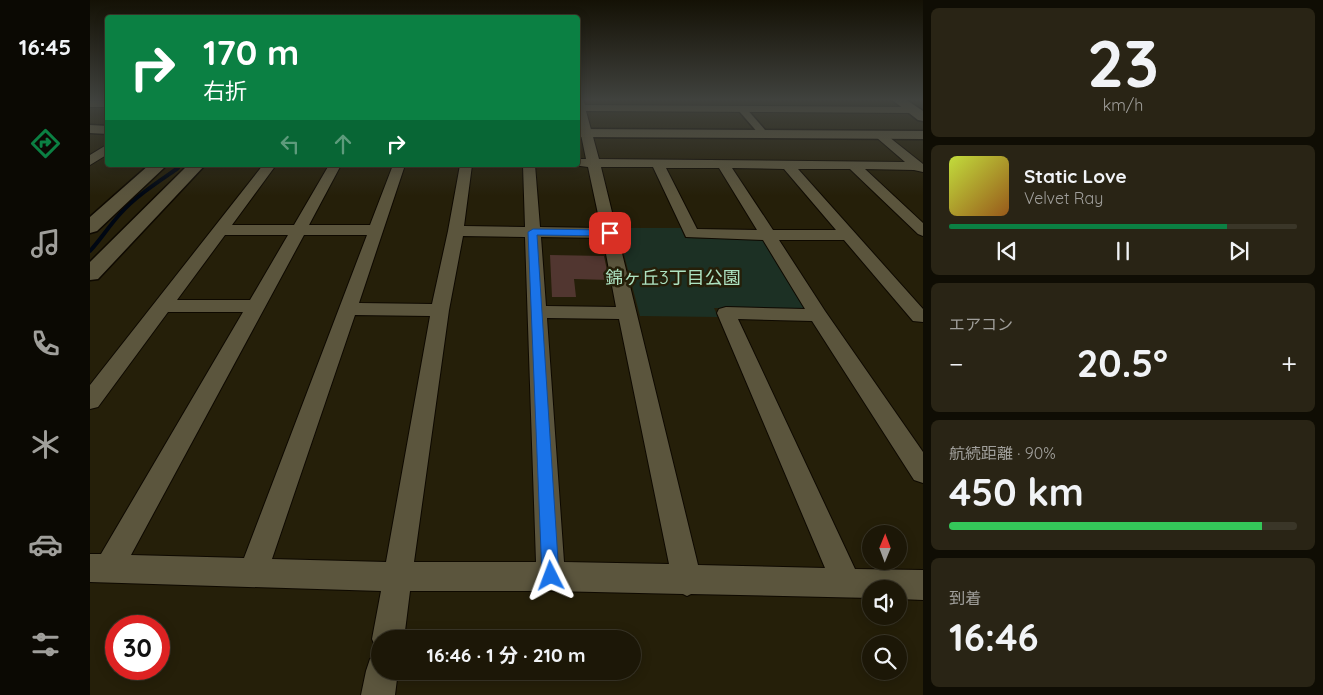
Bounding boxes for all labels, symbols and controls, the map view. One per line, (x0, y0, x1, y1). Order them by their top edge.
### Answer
text: 23 (1087, 22, 1159, 103)
text: 170 m (203, 30, 299, 74)
text: 16:45 (19, 33, 71, 61)
icon: right (120, 35, 185, 100)
text: 右折 (203, 77, 247, 105)
text: km/h (1103, 95, 1143, 115)
icon: directions (28, 126, 63, 161)
icon: left (276, 130, 304, 158)
icon: ahead (329, 130, 357, 158)
icon: right (382, 130, 410, 158)
text: Static Love (1024, 164, 1127, 188)
text: Velvet Ray (1024, 188, 1103, 208)
pin (589, 212, 631, 254)
icon: arrive (596, 219, 624, 247)
icon: music (28, 226, 63, 261)
icon: previous (993, 237, 1021, 265)
icon: pause (1109, 237, 1137, 265)
icon: next (1225, 237, 1253, 265)
park label: 錦ヶ丘3丁目公園 (605, 266, 741, 289)
text: エアコン (949, 314, 1013, 334)
icon: phone (28, 326, 63, 361)
text: 20.5° (1077, 339, 1168, 387)
text: − (949, 346, 964, 381)
text: + (1281, 346, 1297, 381)
icon: climate (28, 427, 63, 462)
text: 航続距離 · 90% (949, 443, 1056, 463)
text: 450 km (949, 468, 1084, 516)
north arrow (862, 525, 908, 570)
map controls (862, 525, 907, 680)
icon: car (28, 527, 63, 562)
position arrow (524, 549, 576, 601)
button: sound (862, 580, 907, 625)
text: 到着 (949, 588, 981, 608)
text: 16:46 (949, 613, 1039, 661)
speed limit sign: 30 (105, 615, 170, 680)
icon: filters (28, 627, 63, 662)
button: search (862, 635, 907, 680)
text: 16:46 · 1 分 · 210 m (427, 643, 585, 667)

